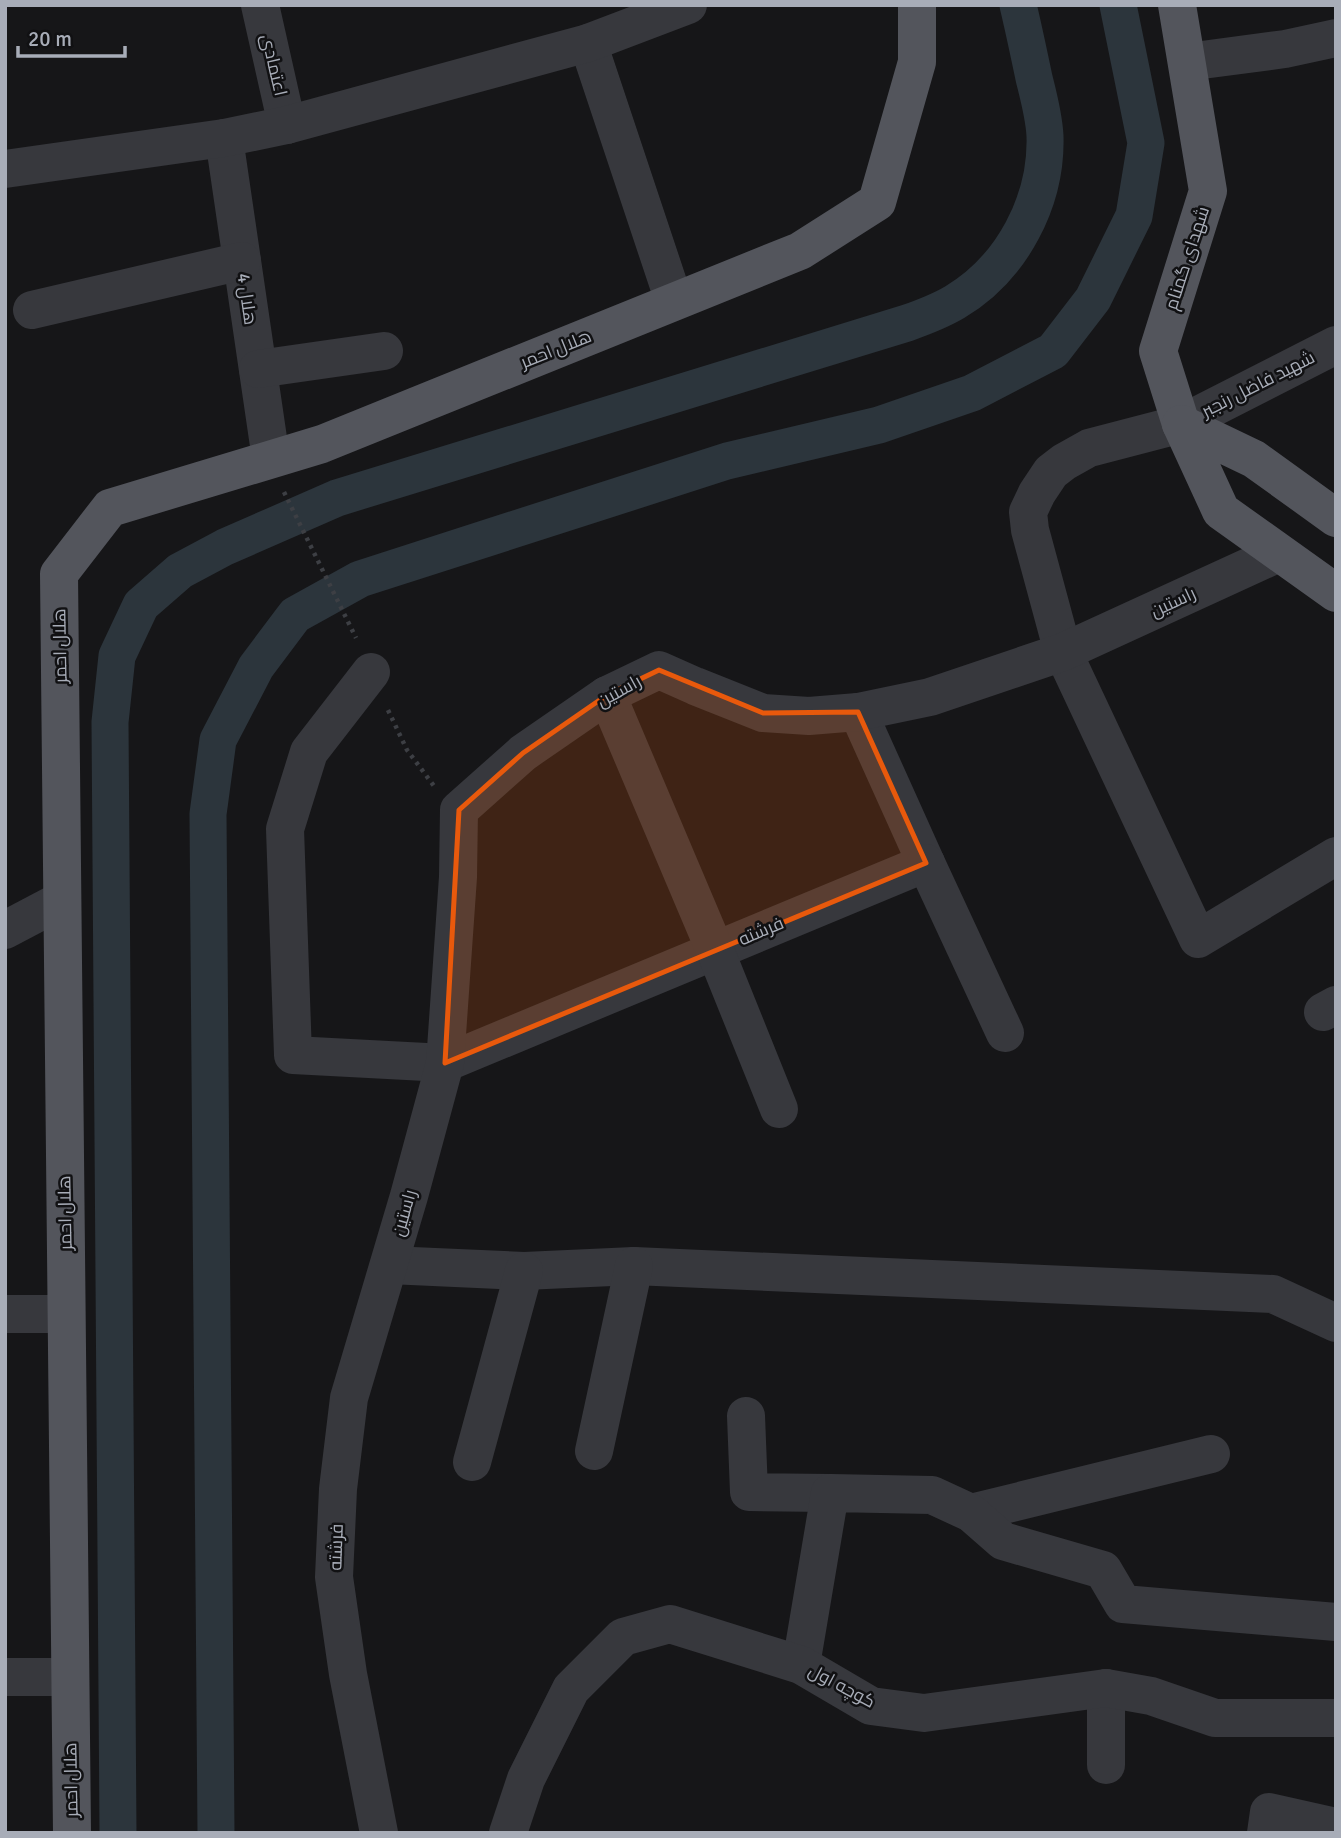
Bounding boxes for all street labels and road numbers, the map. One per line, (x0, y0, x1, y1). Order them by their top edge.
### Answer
street label: اعتمادی (256, 32, 292, 98)
street label: شهدای گمنام (1160, 203, 1215, 313)
street label: هلال 4 (232, 272, 262, 326)
street label: هلال احمر (516, 325, 595, 374)
street label: شهید فاضل رنجبر (1197, 346, 1318, 422)
street label: راستین (1147, 582, 1199, 622)
street label: هلال احمر (48, 608, 72, 685)
street label: راستین (593, 670, 645, 712)
street label: فرشته (735, 912, 787, 950)
street label: هلال احمر (53, 1175, 77, 1252)
street label: راستین (387, 1187, 421, 1239)
street label: فرشته (324, 1523, 348, 1571)
street label: کوچه اول (804, 1659, 879, 1714)
street label: هلال احمر (59, 1742, 83, 1819)

